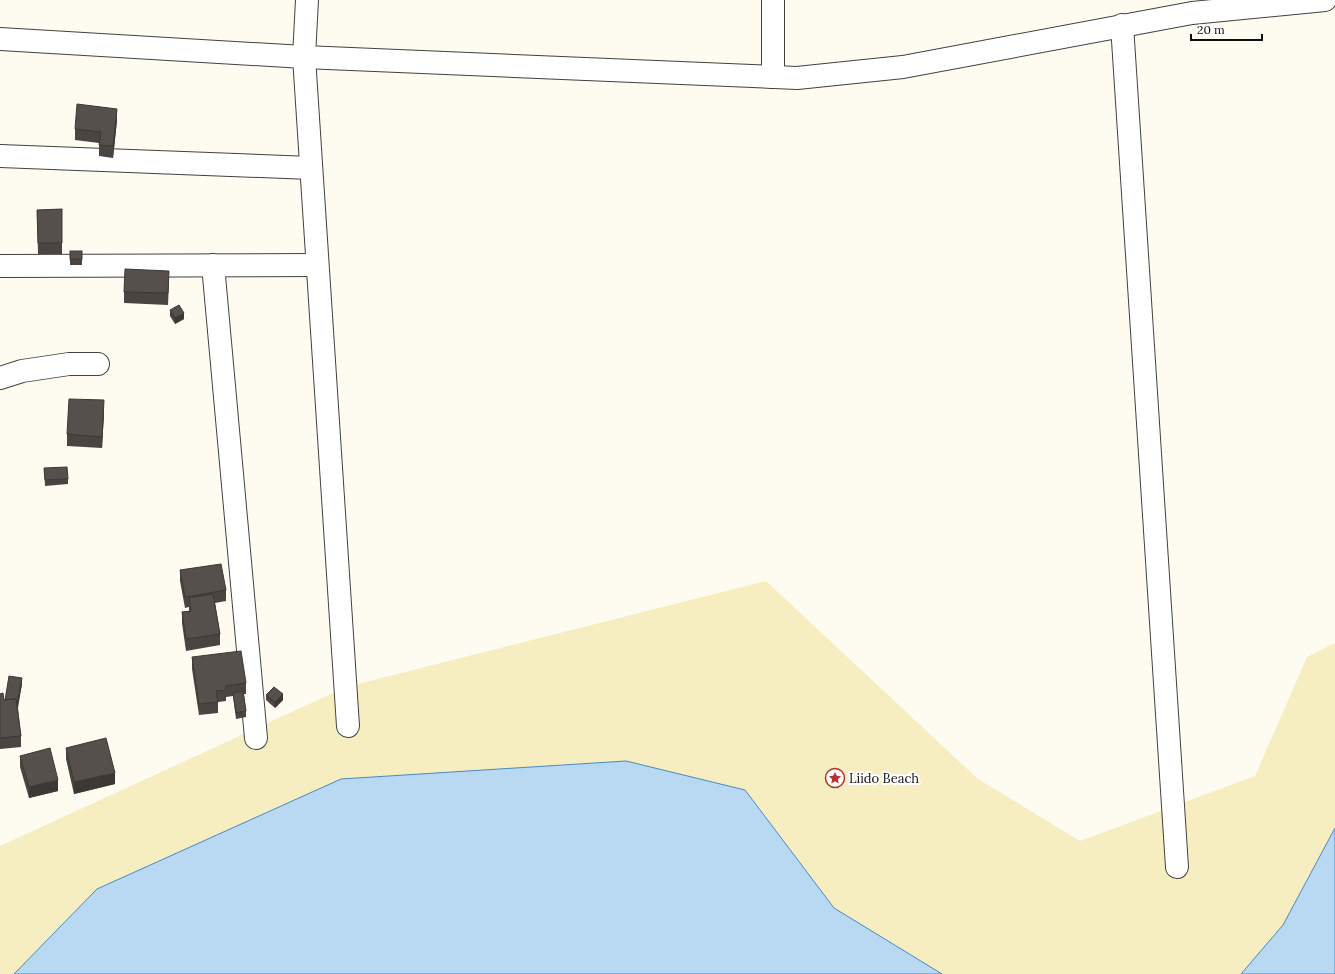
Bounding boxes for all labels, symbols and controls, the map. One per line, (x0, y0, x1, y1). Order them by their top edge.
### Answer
scale bar (1191, 16, 1262, 42)
text: 20 m (1197, 22, 1225, 37)
place icon: Liido Beach (824, 767, 846, 789)
place label: Liido Beach (849, 770, 919, 787)

